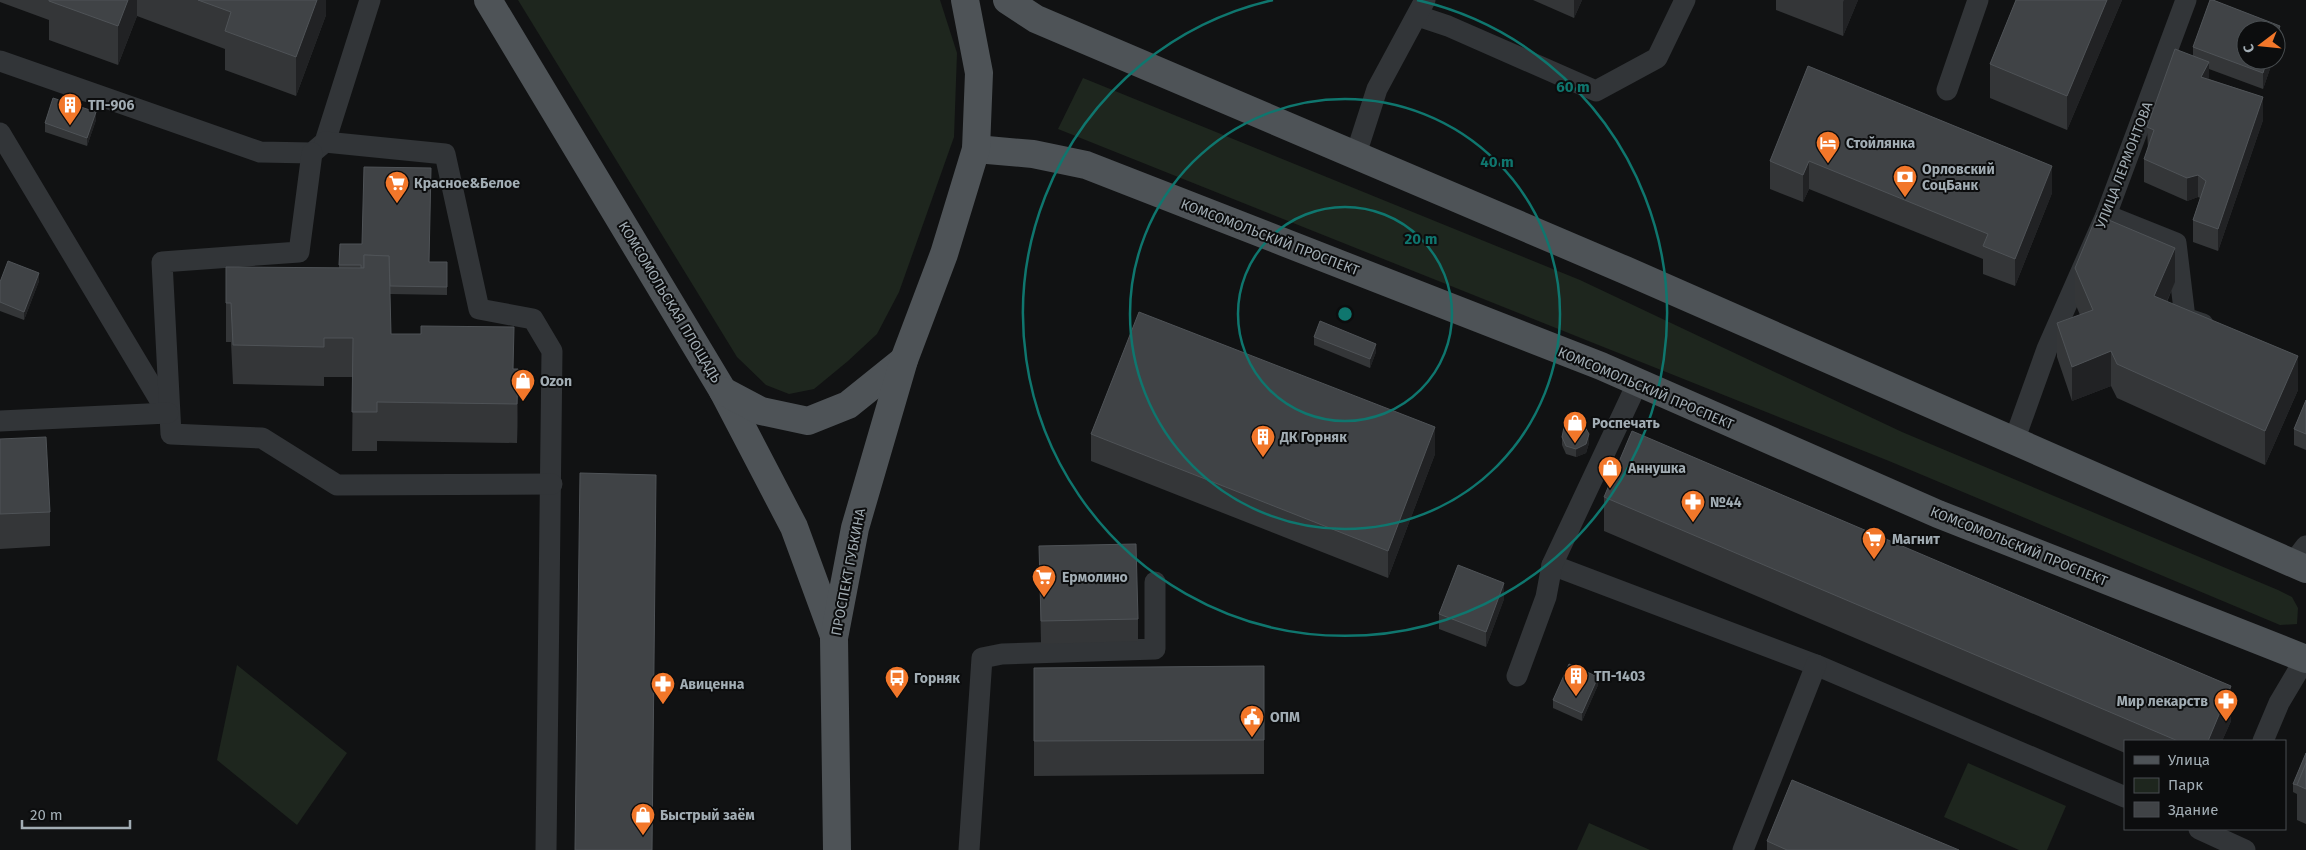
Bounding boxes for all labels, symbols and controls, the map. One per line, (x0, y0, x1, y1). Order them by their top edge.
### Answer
north arrow (2236, 20, 2286, 70)
text: С (2240, 42, 2258, 55)
text: 60 m (1556, 78, 1590, 96)
building icon: ТП-906 (57, 92, 83, 126)
place label: ТП-906 (88, 97, 134, 114)
street label: УЛИЦА ЛЕРМОНТОВА (2092, 99, 2156, 231)
hotel icon: Стойлянка (1815, 130, 1841, 164)
place label: Стойлянка (1846, 135, 1916, 152)
text: 40 m (1480, 153, 1514, 171)
place label: Орловский СоцБанк (1922, 161, 1995, 194)
bank icon: Орловский СоцБанк (1892, 164, 1918, 198)
supermarket icon: Красное&Белое (384, 170, 410, 204)
place label: Красное&Белое (414, 175, 520, 192)
street label: КОМСОМОЛЬСКИЙ ПРОСПЕКТ (1178, 196, 1362, 280)
street label: КОМСОМОЛЬСКАЯ ПЛОЩАДЬ (615, 219, 725, 386)
text: 20 m (1405, 230, 1437, 248)
centre of rings (1336, 305, 1354, 323)
street label: КОМСОМОЛЬСКИЙ ПРОСПЕКТ (1555, 344, 1737, 434)
shop icon: Ozon (510, 368, 536, 402)
place label: Ozon (540, 373, 572, 390)
shop icon: Роспечать (1562, 410, 1588, 444)
place label: Роспечать (1592, 415, 1660, 432)
building icon: ДК Горняк (1250, 424, 1276, 458)
place label: ДК Горняк (1279, 429, 1347, 446)
shop icon: Аннушка (1597, 455, 1623, 489)
place label: Аннушка (1627, 460, 1686, 477)
pharmacy icon: №44 (1680, 489, 1706, 523)
place label: №44 (1710, 494, 1742, 511)
street label: КОМСОМОЛЬСКИЙ ПРОСПЕКТ (1928, 503, 2111, 590)
street label: ПРОСПЕКТ ГУБКИНА (828, 507, 869, 637)
supermarket icon: Магнит (1861, 526, 1887, 560)
place label: Магнит (1892, 531, 1940, 548)
supermarket icon: Ермолино (1031, 564, 1057, 598)
place label: Ермолино (1062, 569, 1128, 586)
building icon: ТП-1403 (1563, 663, 1589, 697)
bus stop icon: Горняк (884, 665, 910, 699)
place label: ТП-1403 (1594, 668, 1645, 685)
place label: Горняк (914, 670, 960, 687)
pharmacy icon: Авиценна (650, 671, 676, 705)
place label: Авиценна (679, 676, 745, 693)
pharmacy icon: Мир лекарств (2213, 688, 2239, 722)
place label: Мир лекарств (2117, 693, 2208, 710)
public building icon: ОПМ (1239, 704, 1265, 738)
place label: ОПМ (1270, 709, 1300, 726)
legend (2124, 740, 2286, 830)
text: Улица (2168, 751, 2210, 769)
text: Парк (2168, 776, 2203, 794)
scale bar (22, 798, 130, 830)
text: Здание (2168, 801, 2218, 819)
shop icon: Быстрый заём (630, 802, 656, 836)
text: 20 m (30, 806, 63, 824)
place label: Быстрый заём (660, 807, 755, 824)

